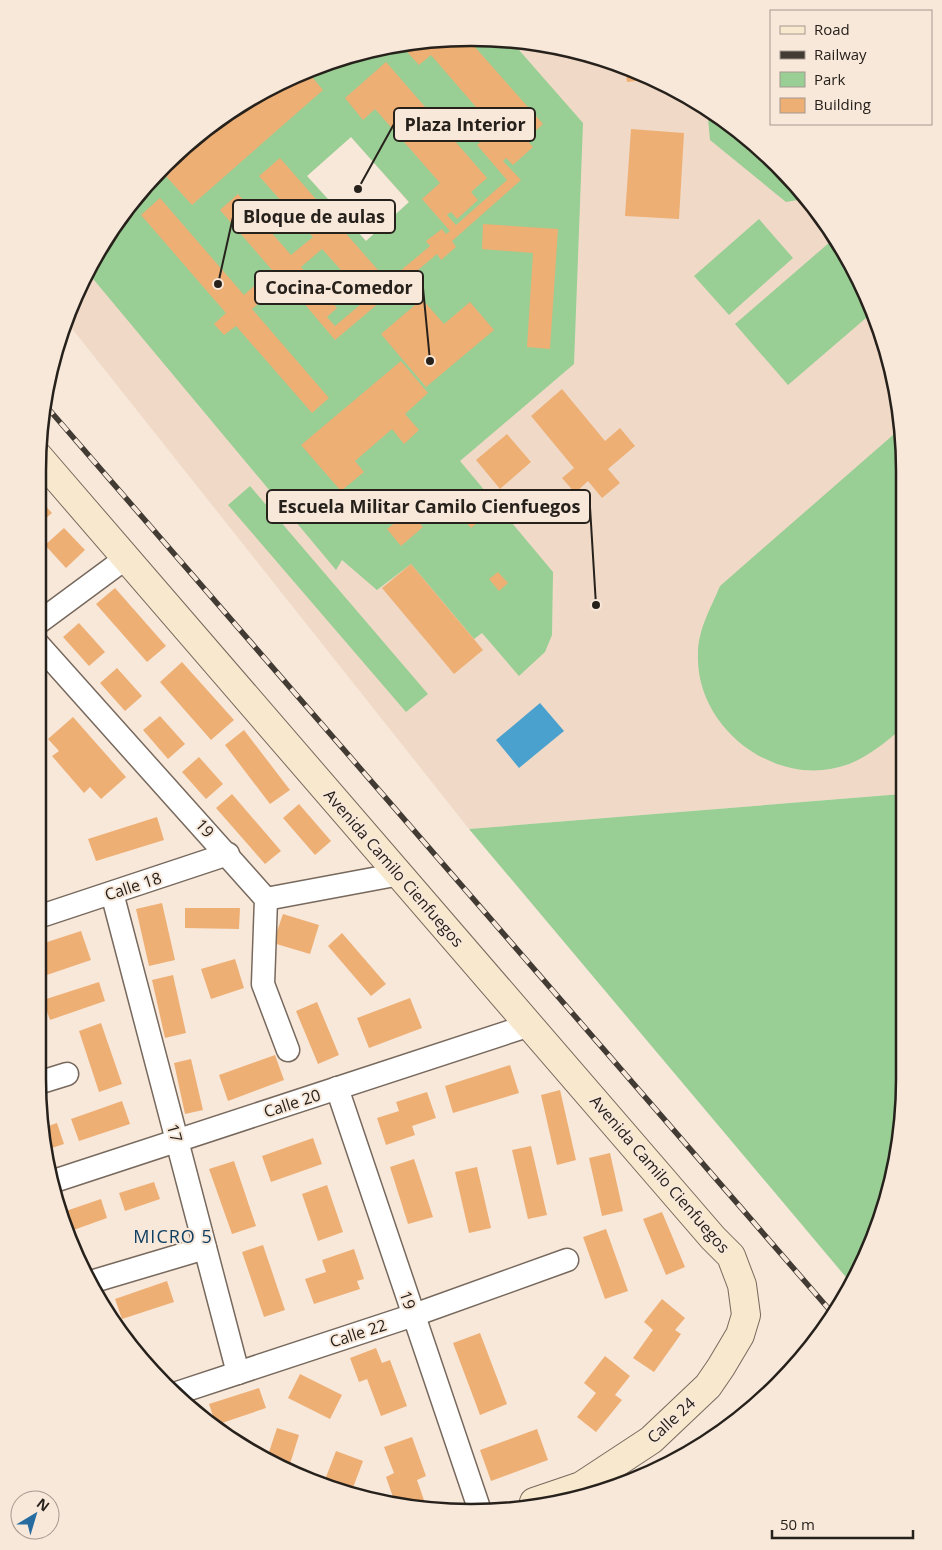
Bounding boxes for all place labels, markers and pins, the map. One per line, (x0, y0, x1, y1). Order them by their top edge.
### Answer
callout: Plaza Interior (394, 108, 535, 141)
callout: Bloque de aulas (233, 200, 395, 233)
callout: Cocina-Comedor (255, 271, 423, 304)
callout: Escuela Militar Camilo Cienfuegos (267, 490, 590, 523)

